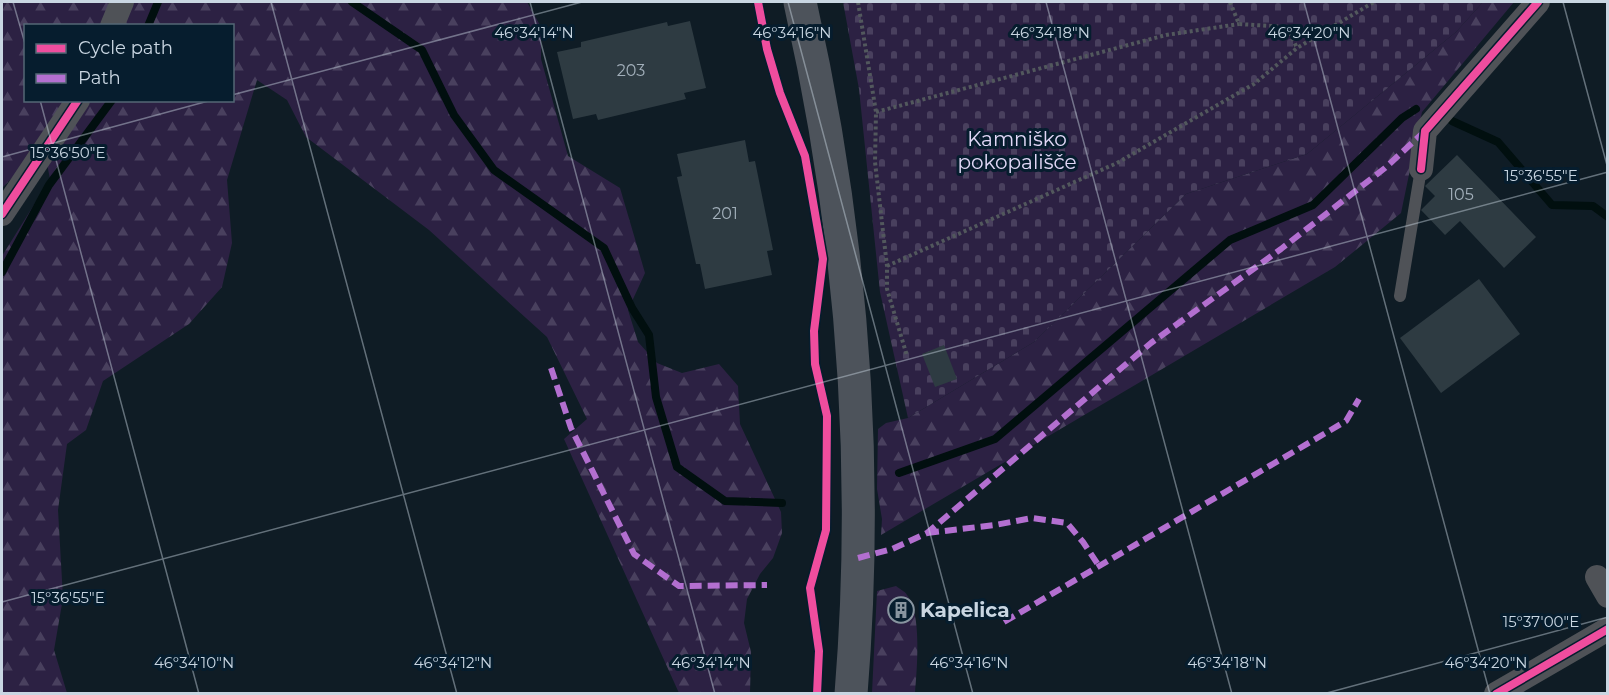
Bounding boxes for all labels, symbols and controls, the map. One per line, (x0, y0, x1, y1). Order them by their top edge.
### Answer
text: 46°34'14"N (494, 23, 574, 42)
text: 46°34'16"N (752, 23, 832, 42)
text: 46°34'18"N (1010, 23, 1090, 42)
text: 46°34'20"N (1268, 23, 1350, 42)
legend (24, 24, 234, 102)
text: Cycle path (78, 37, 173, 59)
house number: 203 (617, 61, 645, 80)
text: Path (78, 67, 121, 89)
park label: Kamniško pokopališče (957, 127, 1077, 174)
text: 15°36'50"E (30, 143, 106, 162)
text: 15°36'55"E (1504, 166, 1578, 185)
house number: 105 (1448, 185, 1474, 204)
house number: 201 (712, 204, 738, 223)
text: 15°36'55"E (31, 588, 105, 607)
building icon: Kapelica (886, 595, 916, 625)
place label: Kapelica (920, 598, 1010, 622)
text: 15°37'00"E (1503, 612, 1579, 631)
text: 46°34'10"N (154, 653, 234, 672)
text: 46°34'12"N (414, 653, 492, 672)
text: 46°34'14"N (671, 653, 751, 672)
text: 46°34'16"N (929, 653, 1009, 672)
text: 46°34'18"N (1187, 653, 1267, 672)
text: 46°34'20"N (1445, 653, 1527, 672)

